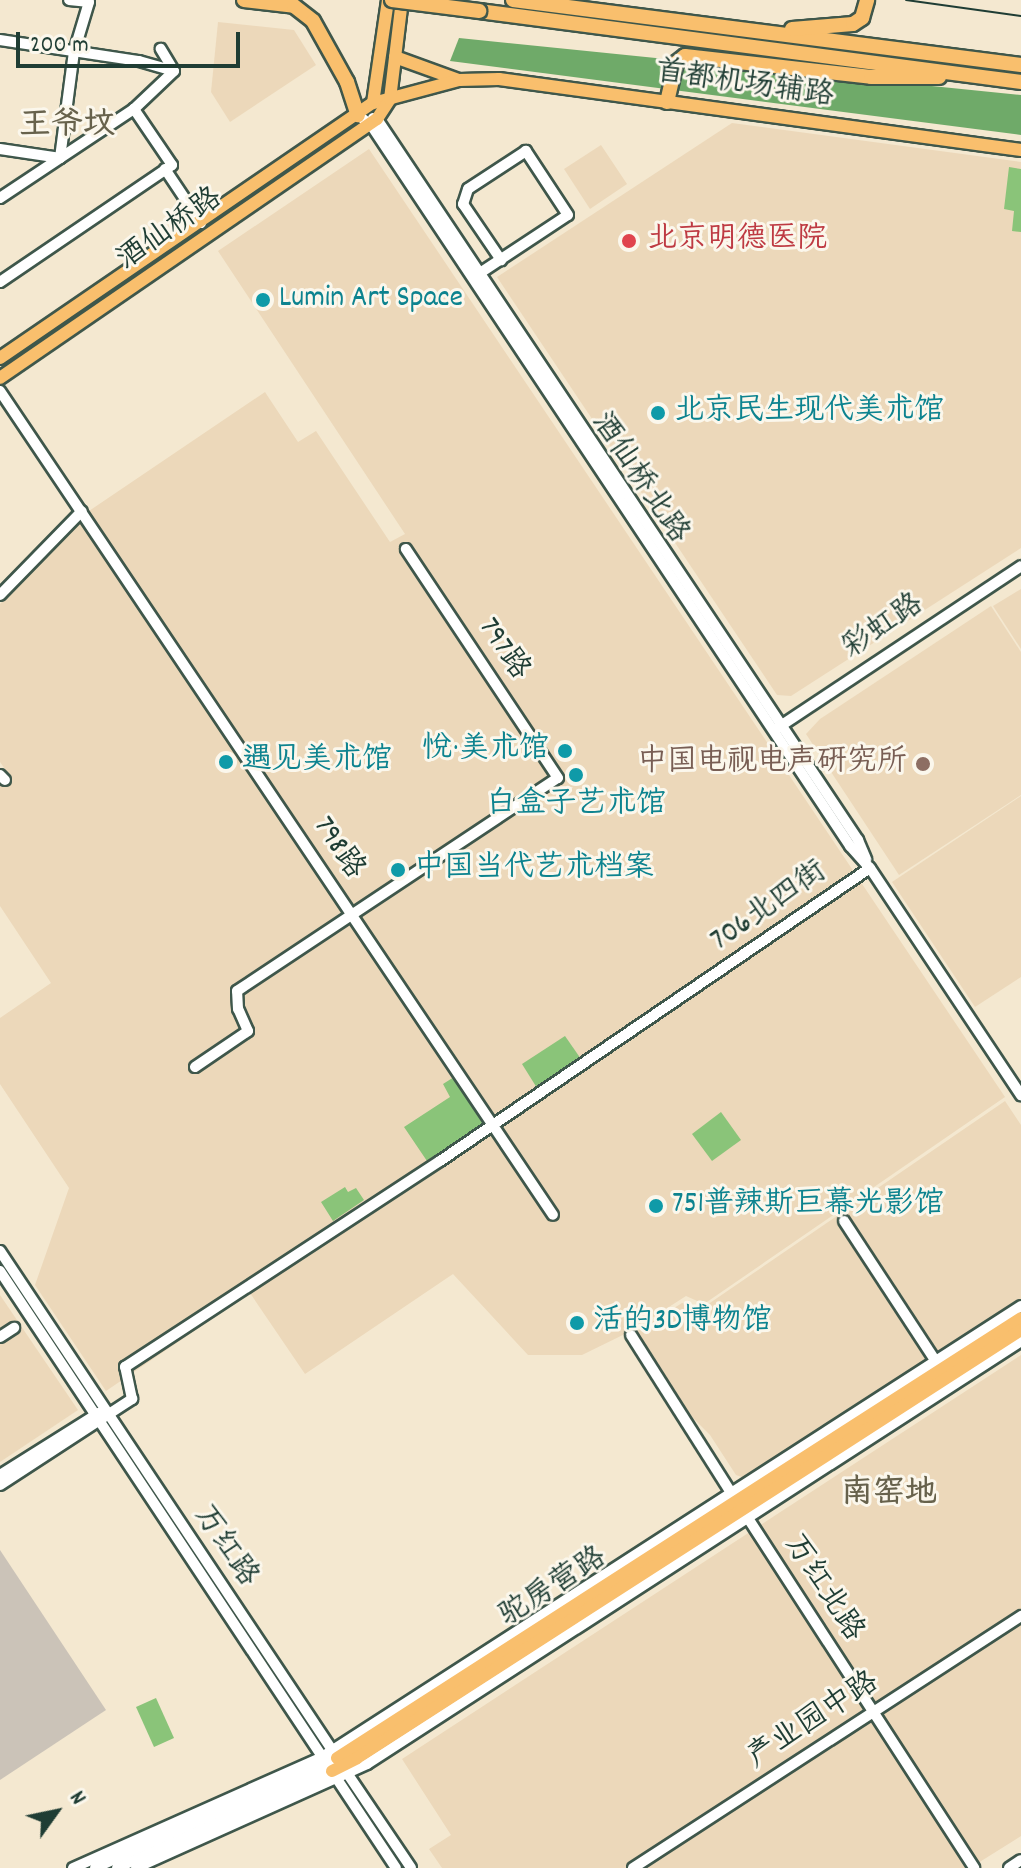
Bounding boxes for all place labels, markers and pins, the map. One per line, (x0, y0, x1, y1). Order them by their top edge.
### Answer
place label: 北京明德医院 (647, 223, 827, 259)
marker: 北京明德医院 (618, 230, 640, 252)
place label: Lumin Art Space (279, 282, 463, 318)
marker: Lumin Art Space (254, 291, 272, 309)
place label: 北京民生现代美术馆 (674, 395, 944, 431)
marker: 北京民生现代美术馆 (649, 404, 667, 422)
place label: 悦·美术馆 (422, 733, 549, 769)
marker: 悦·美术馆 (556, 742, 574, 760)
place label: 遇见美术馆 (242, 744, 392, 780)
place label: 中国电视电声研究所 (637, 746, 907, 782)
marker: 遇见美术馆 (217, 753, 235, 771)
marker: 中国电视电声研究所 (914, 755, 932, 773)
marker: 白盒子艺术馆 (567, 766, 585, 784)
place label: 白盒子艺术馆 (486, 788, 666, 824)
place label: 中国当代艺术档案 (414, 852, 654, 888)
marker: 中国当代艺术档案 (389, 861, 407, 879)
place label: 751普辣斯巨幕光影馆 (672, 1188, 944, 1224)
marker: 751普辣斯巨幕光影馆 (647, 1197, 665, 1215)
place label: 活的3D博物馆 (593, 1305, 772, 1341)
marker: 活的3D博物馆 (568, 1314, 586, 1332)

